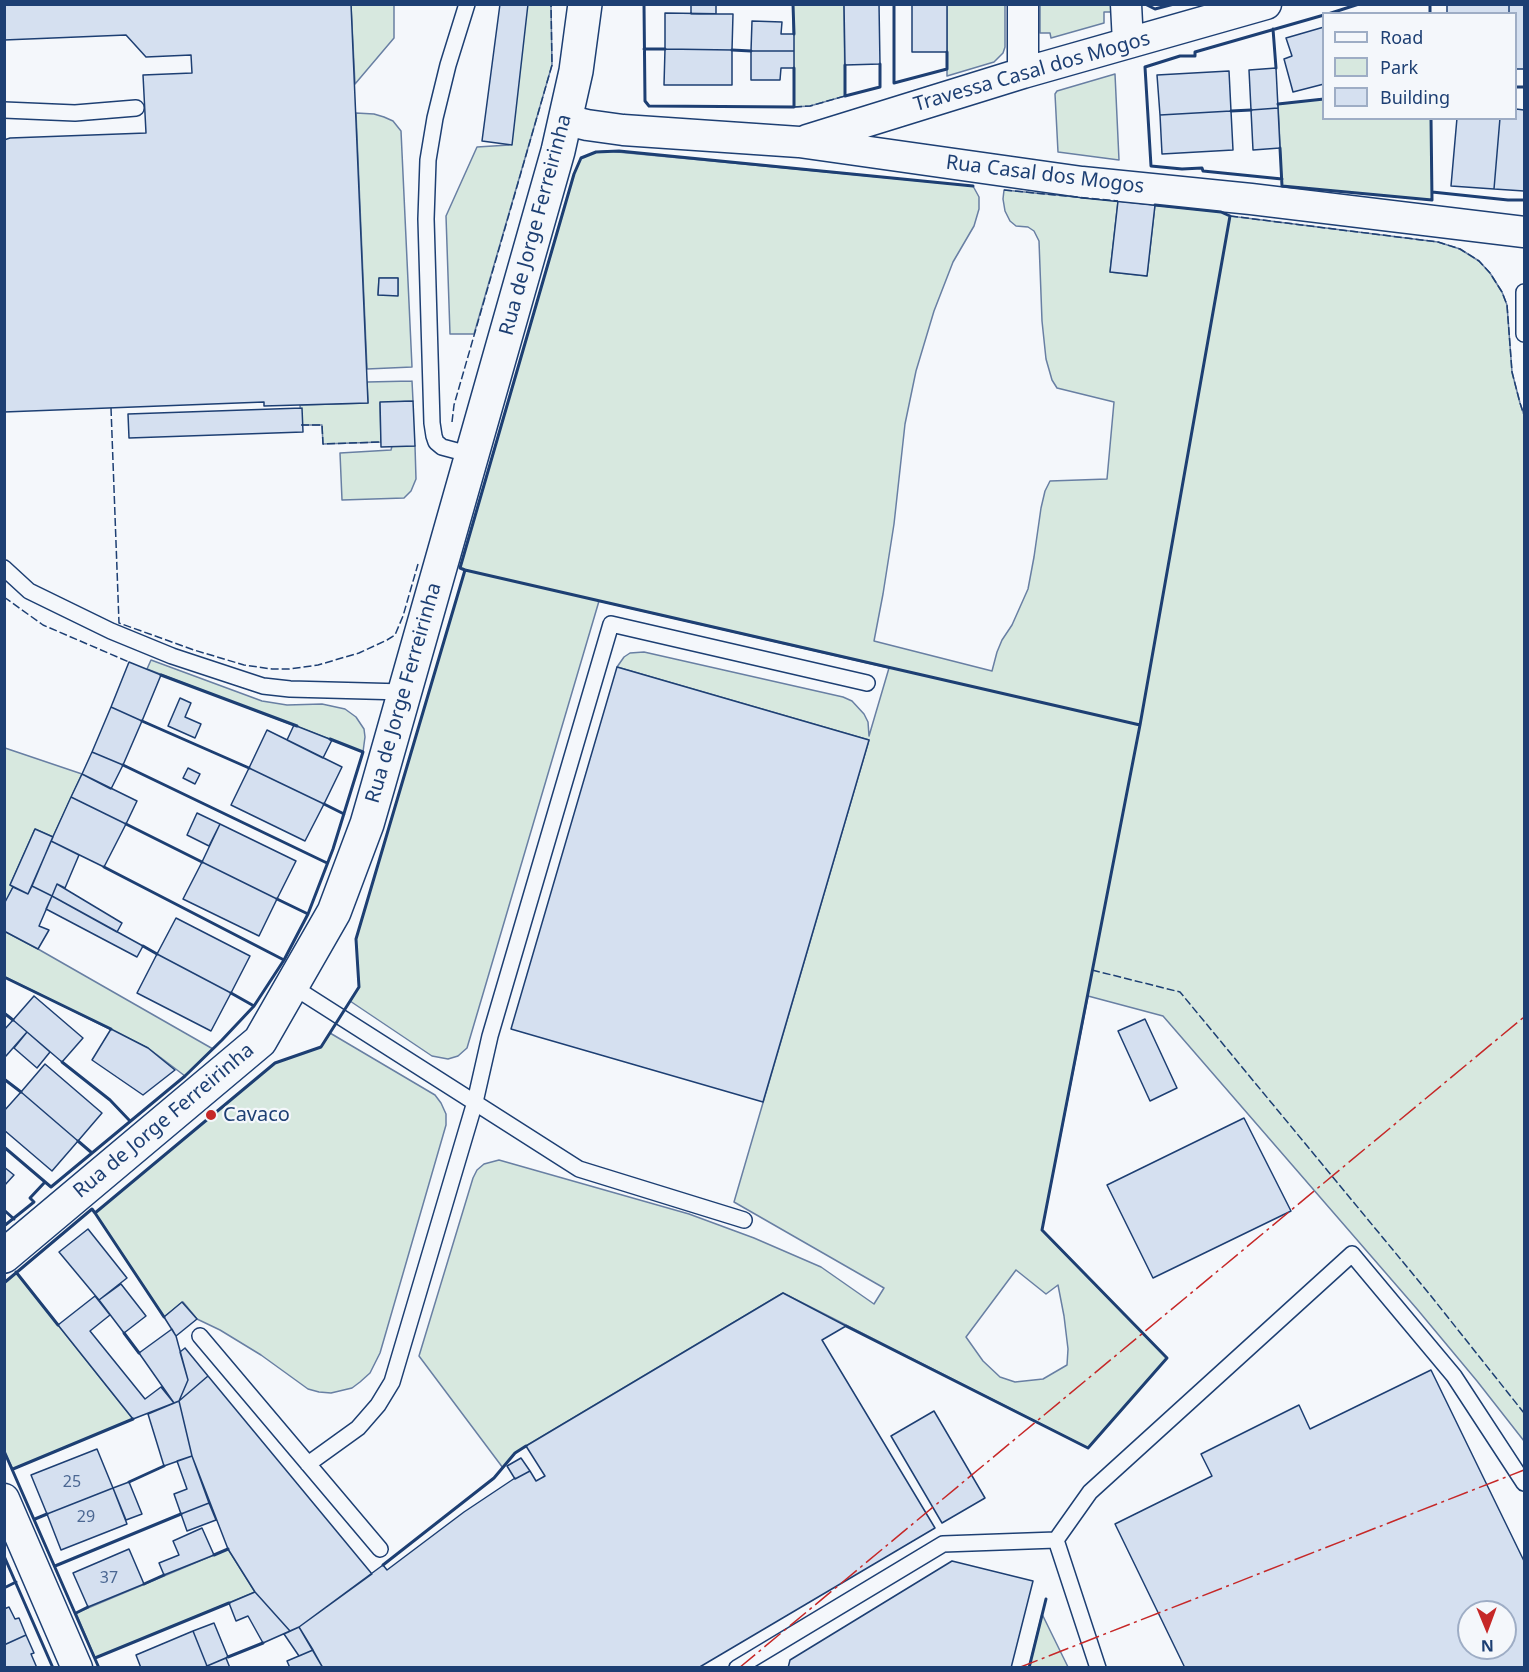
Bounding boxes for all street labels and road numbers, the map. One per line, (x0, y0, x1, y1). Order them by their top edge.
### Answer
street label: Travessa Casal dos Mogos (911, 27, 1153, 117)
street label: Rua de Jorge Ferreirinha (495, 112, 577, 338)
street label: Rua Casal dos Mogos (944, 151, 1146, 199)
street label: Rua de Jorge Ferreirinha (361, 580, 447, 806)
street label: Rua de Jorge Ferreirinha (69, 1039, 259, 1203)

